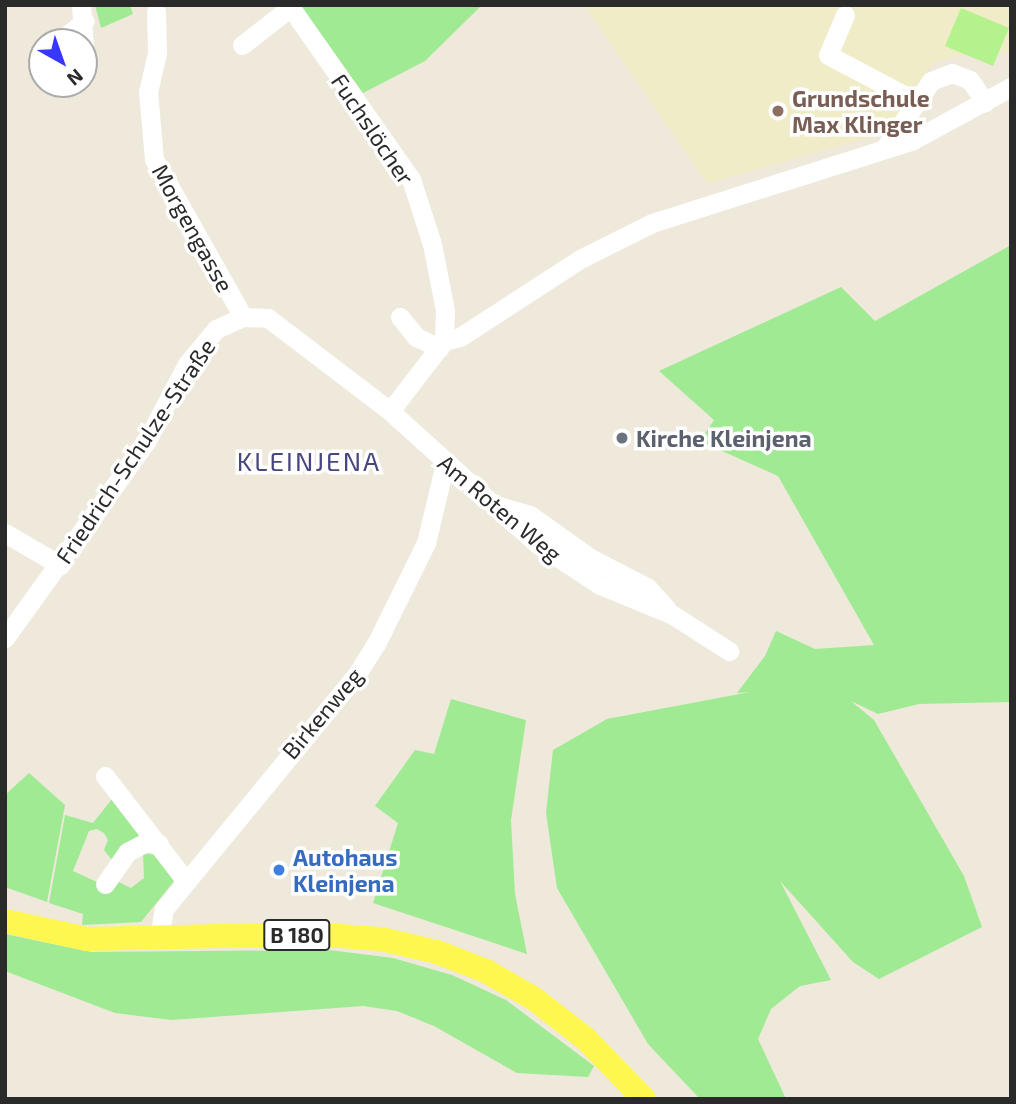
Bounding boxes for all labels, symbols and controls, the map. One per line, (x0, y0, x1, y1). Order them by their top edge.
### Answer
north arrow (28, 28, 98, 98)
text: N (63, 65, 88, 91)
street label: Fuchslöcher (326, 68, 420, 190)
place label: Grundschule Max Klinger (792, 84, 930, 138)
marker: Grundschule Max Klinger (770, 103, 786, 119)
street label: Morgengasse (147, 159, 239, 297)
street label: Friedrich-Schulze-Straße (50, 333, 220, 569)
place label: Kirche Kleinjena (636, 424, 812, 452)
marker: Kirche Kleinjena (614, 430, 630, 446)
district label: KLEINJENA (238, 445, 380, 477)
street label: Am Roten Weg (433, 448, 567, 568)
street label: Birkenweg (276, 662, 368, 764)
place label: Autohaus Kleinjena (293, 843, 397, 897)
marker: Autohaus Kleinjena (271, 862, 287, 878)
road number: B 180 (262, 918, 332, 953)

